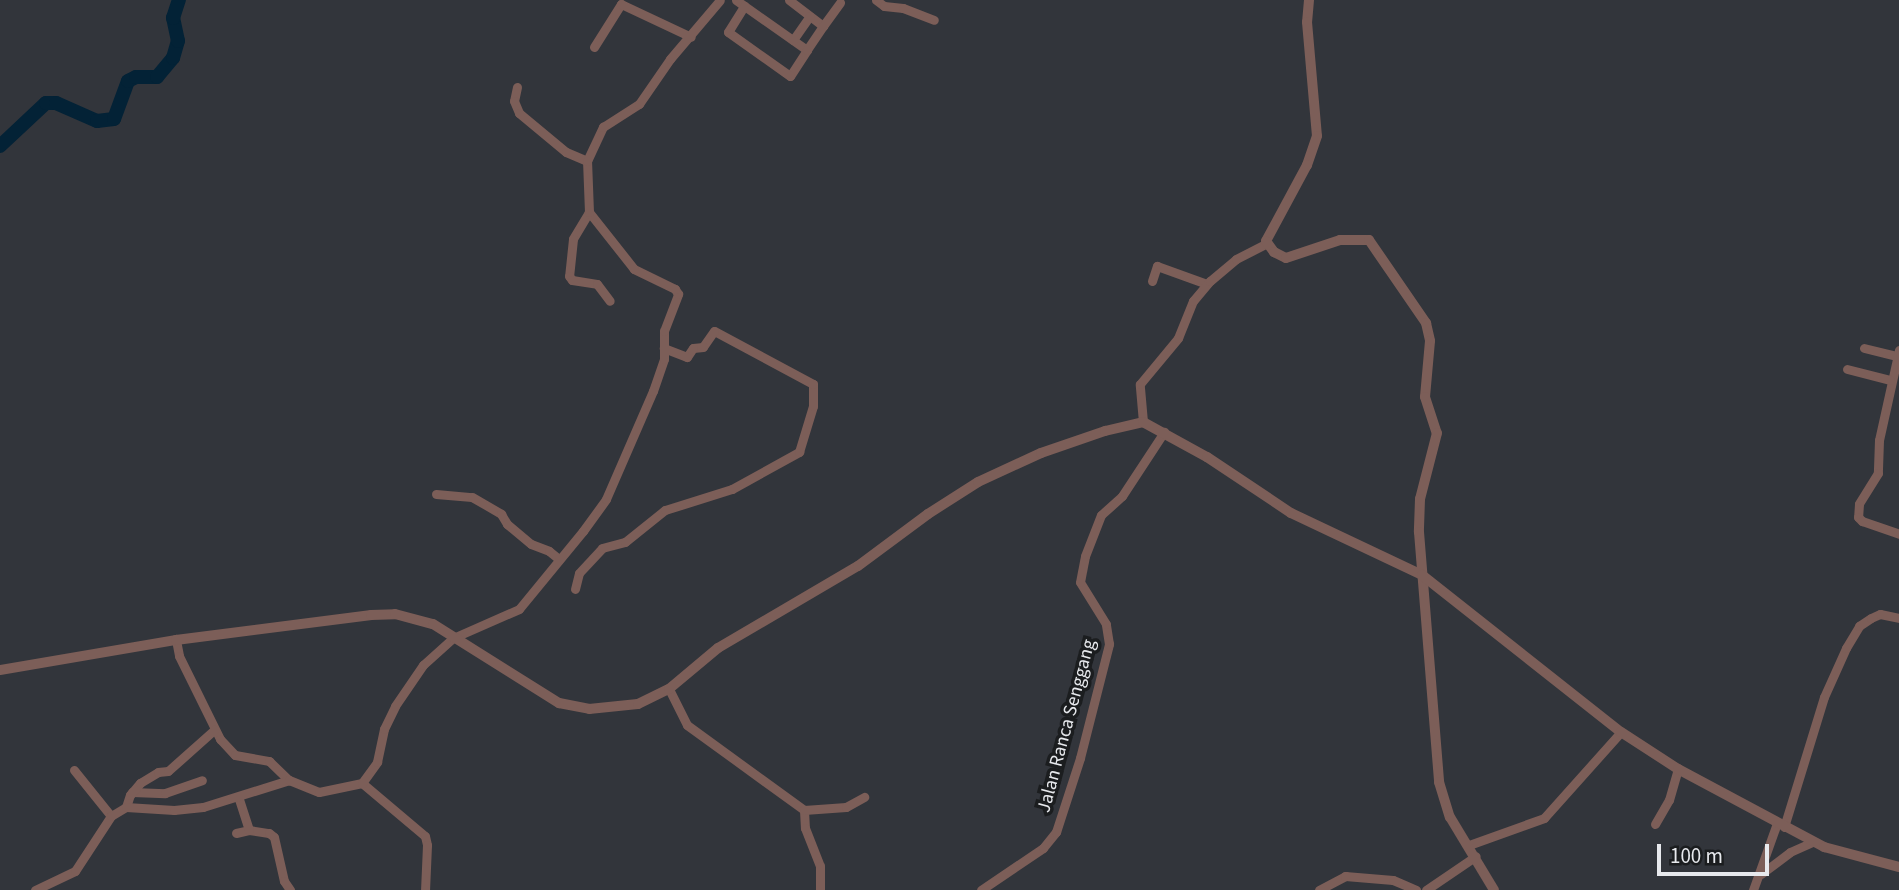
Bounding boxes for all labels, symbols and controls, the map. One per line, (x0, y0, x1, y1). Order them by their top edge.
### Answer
street label: Jalan Ranca Senggang (1033, 637, 1101, 815)
scale bar (1661, 830, 1773, 874)
text: 100 m (1670, 841, 1723, 871)

